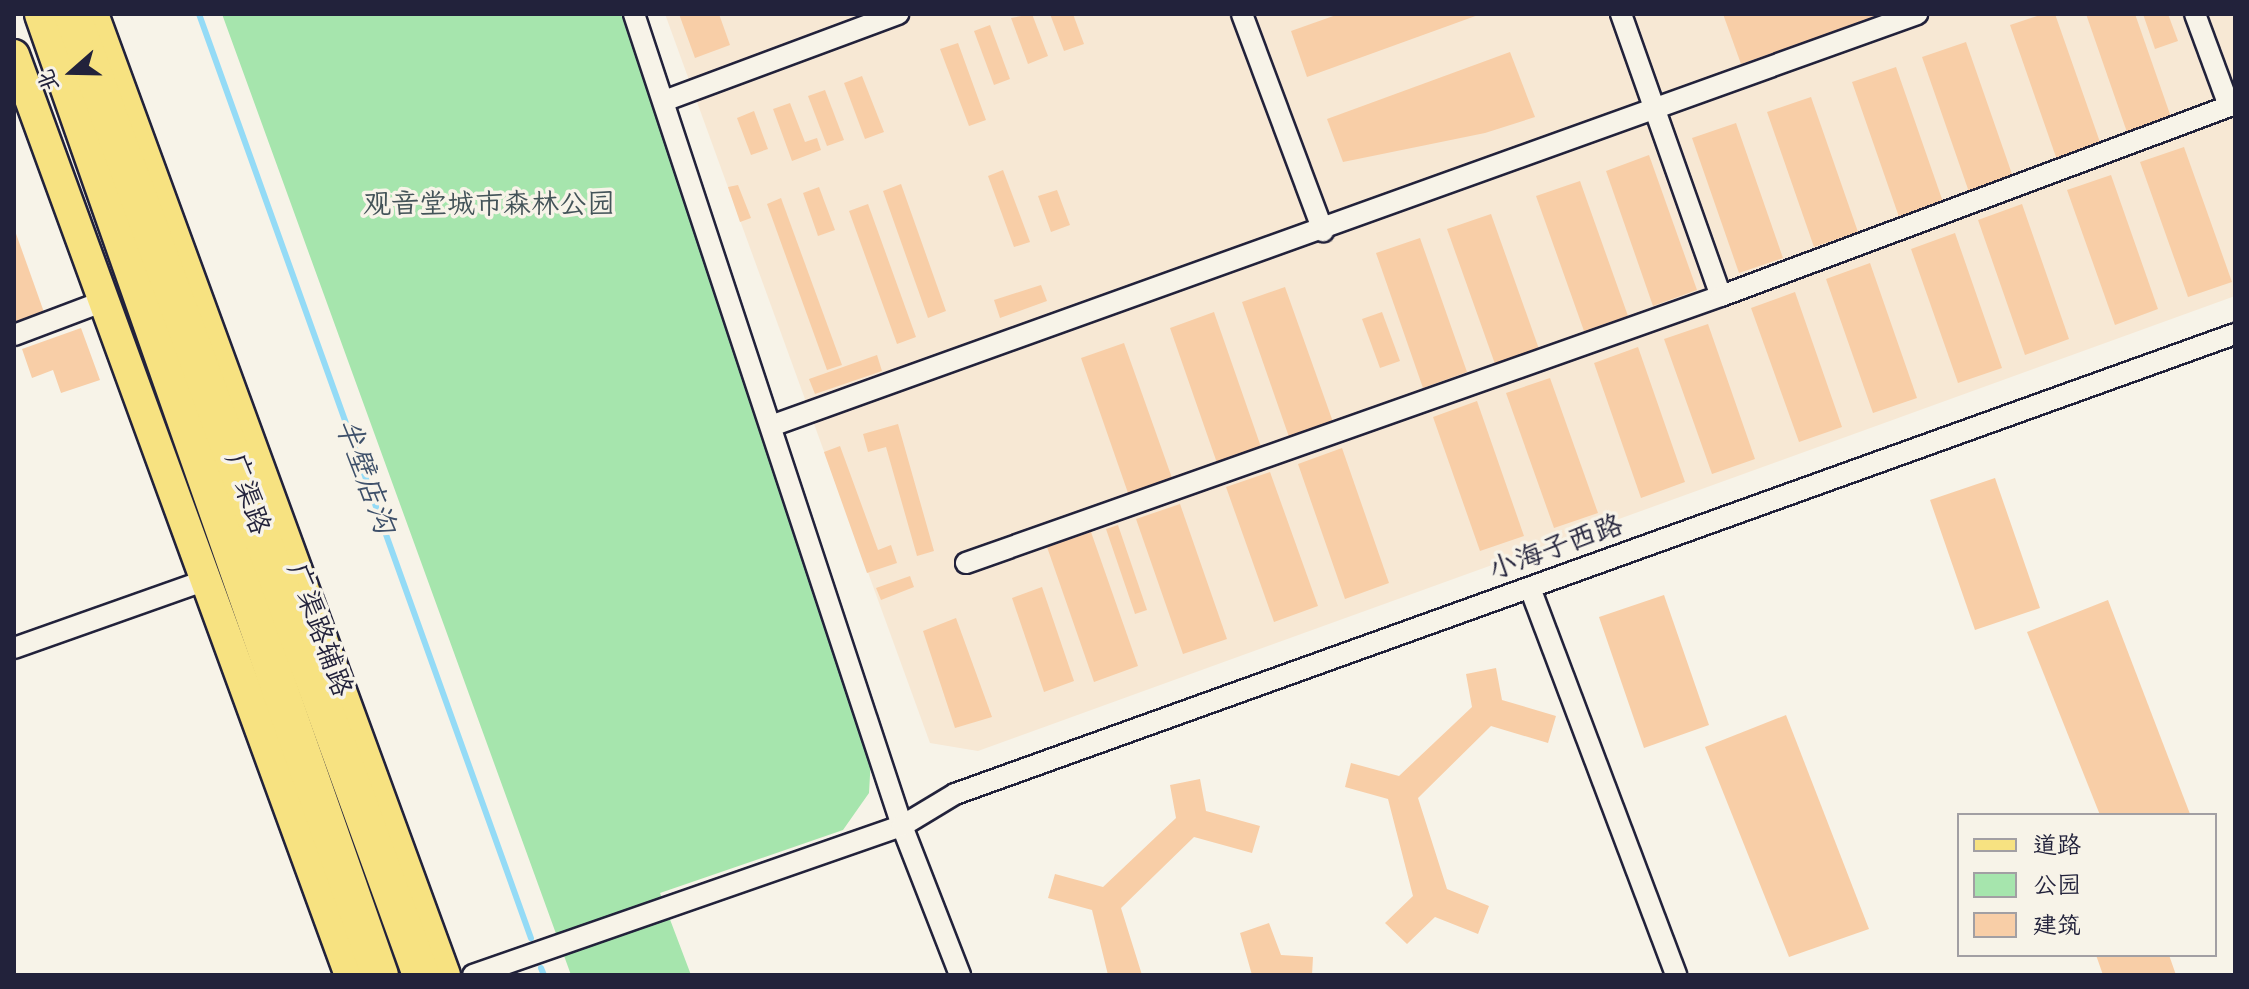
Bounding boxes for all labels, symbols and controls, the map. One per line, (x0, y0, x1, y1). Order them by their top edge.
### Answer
north arrow (32, 32, 112, 112)
text: 北 (31, 65, 67, 96)
park label: 观音堂城市森林公园 (363, 188, 615, 222)
water label: 半壁店沟 (328, 413, 402, 539)
street label: 广渠路 (217, 449, 277, 539)
street label: 小海子西路 (1484, 508, 1628, 588)
street label: 广渠路辅路 (279, 558, 359, 702)
legend (1957, 813, 2217, 957)
text: 道路 (2033, 829, 2081, 863)
text: 公园 (2033, 869, 2081, 903)
text: 建筑 (2033, 909, 2081, 943)

